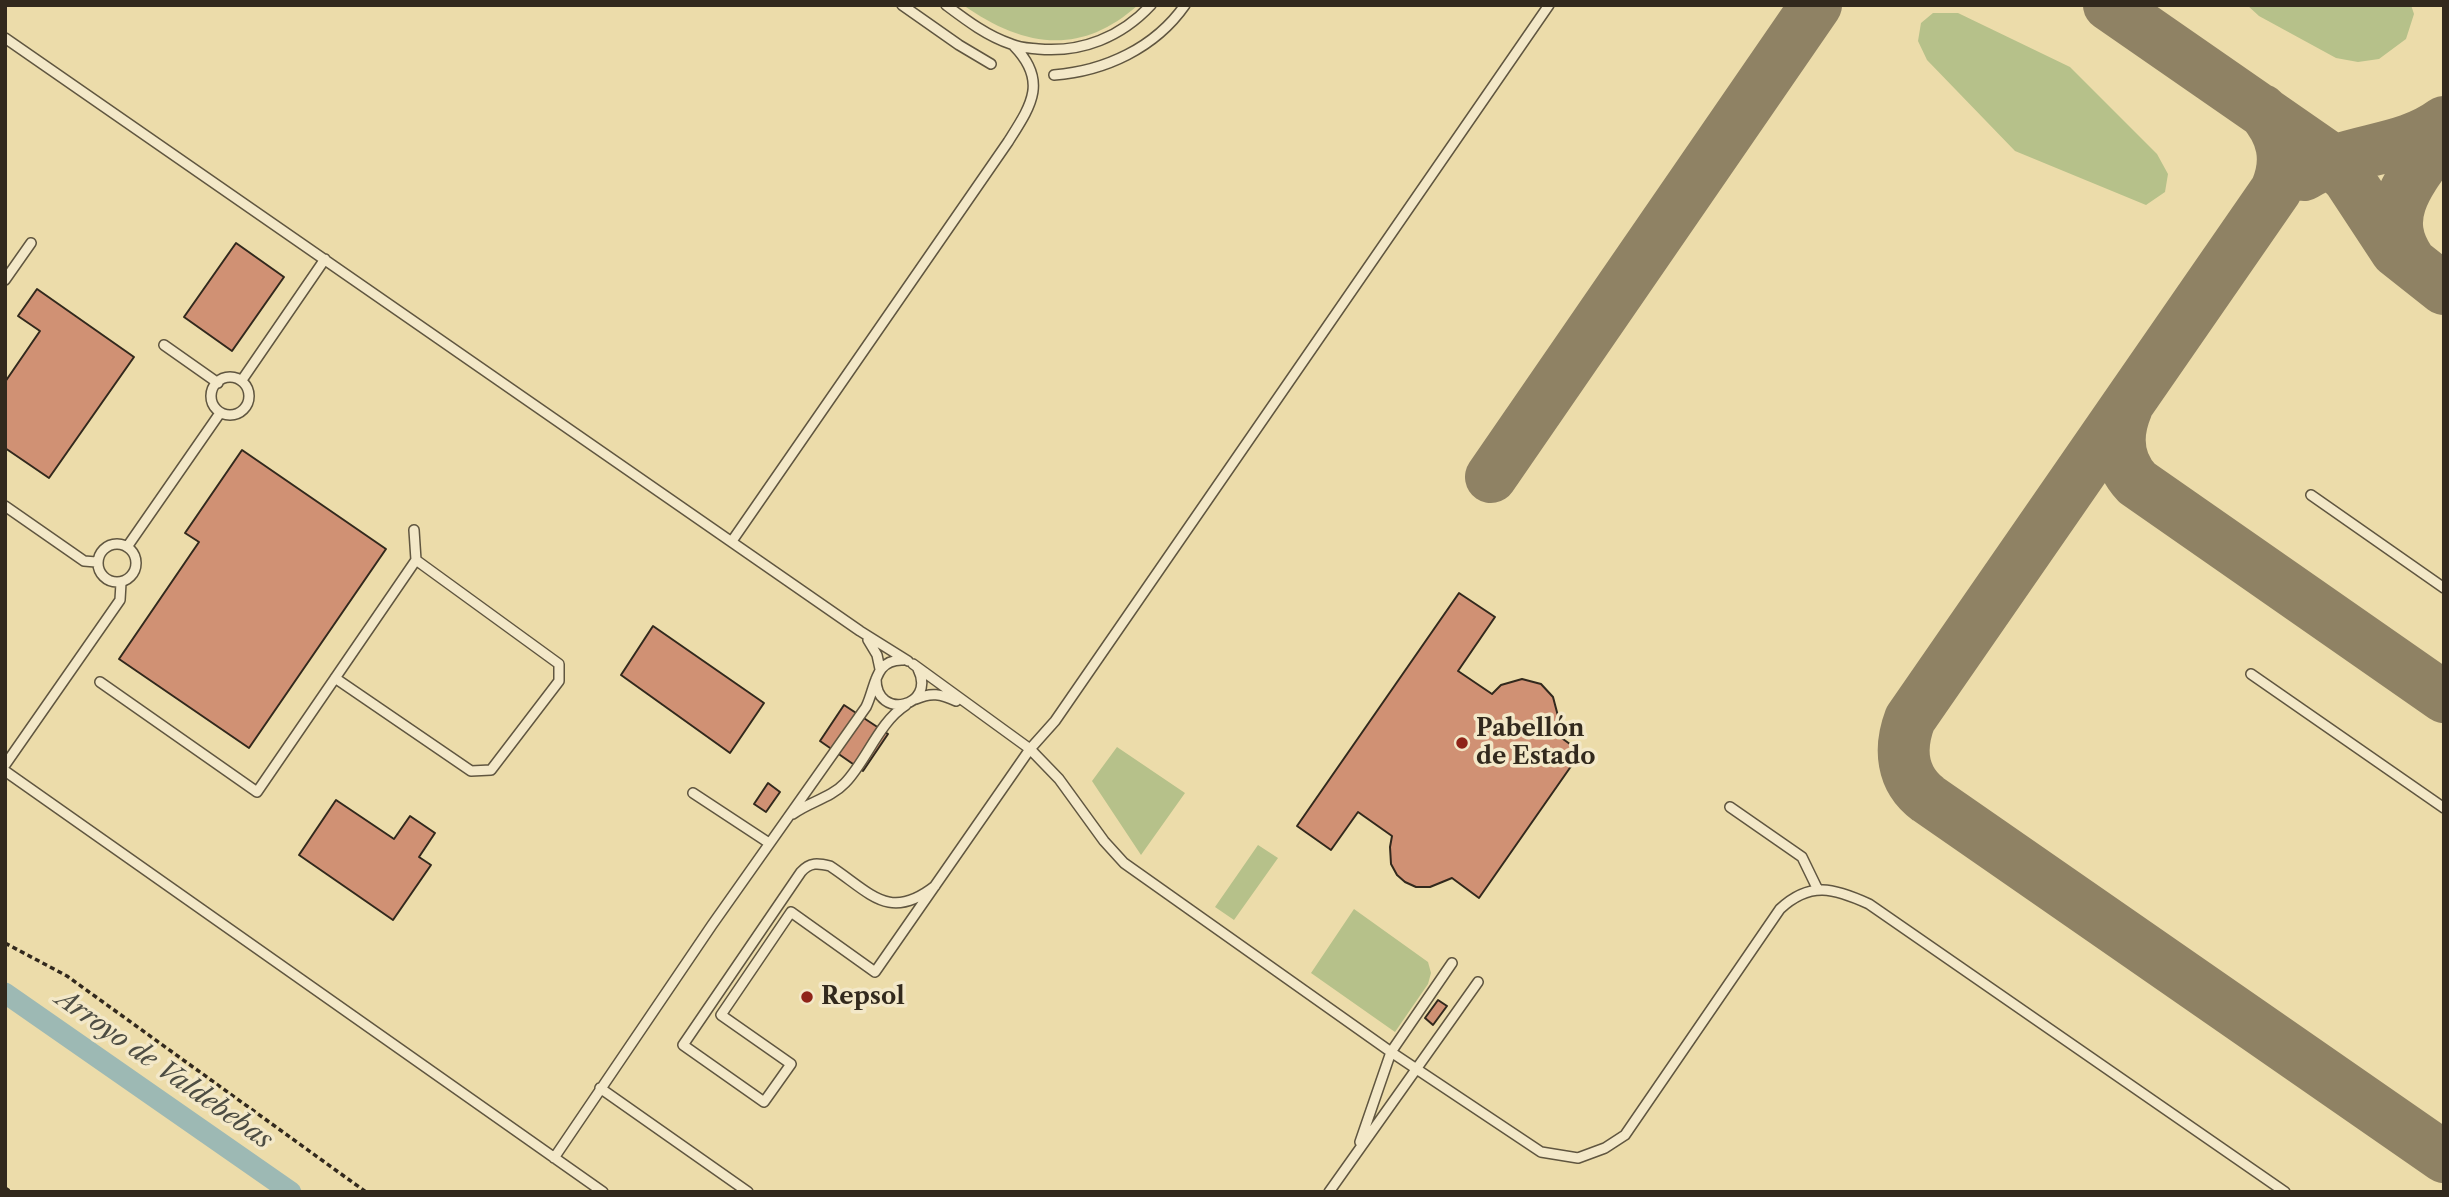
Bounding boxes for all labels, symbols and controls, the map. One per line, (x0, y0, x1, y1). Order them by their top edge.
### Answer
place label: Pabellón de Estado (1476, 715, 1595, 771)
marker: Pabellón de Estado (1454, 735, 1470, 751)
place label: Repsol (821, 983, 905, 1011)
water label: Arroyo de Valdebebas (50, 984, 278, 1156)
marker: Repsol (799, 989, 815, 1005)

